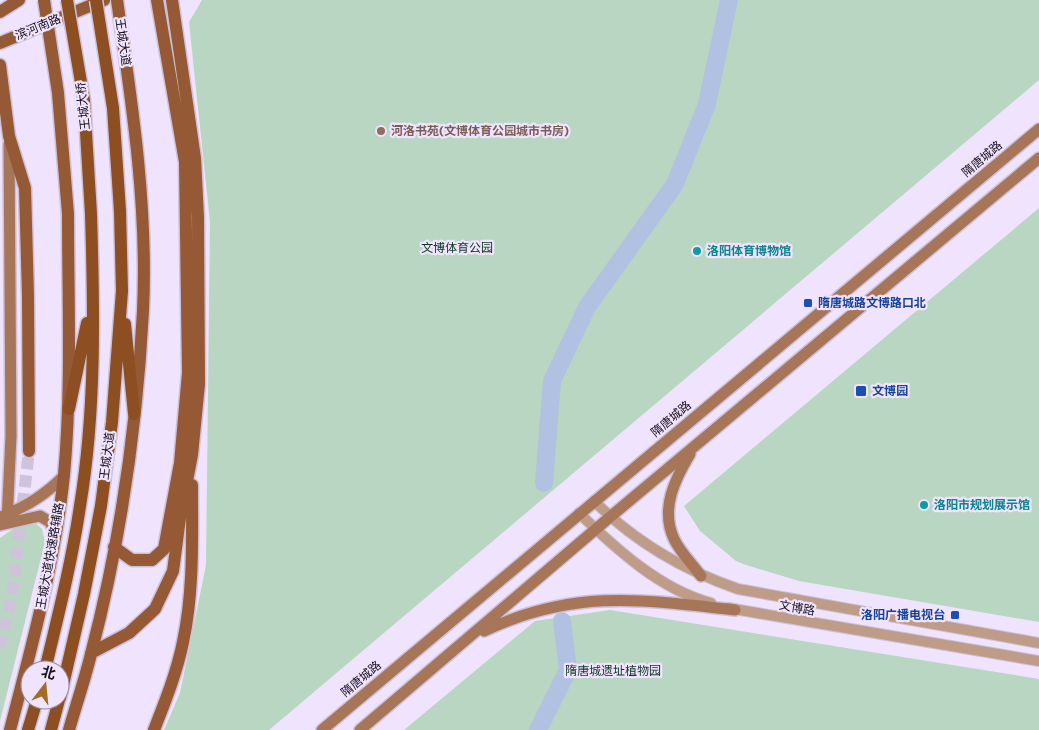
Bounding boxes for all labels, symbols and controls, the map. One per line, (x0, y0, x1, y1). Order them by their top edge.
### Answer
street label: 滨河南路 (13, 11, 63, 42)
street label: 王城大道 (114, 17, 134, 67)
street label: 王城大桥 (73, 81, 91, 131)
place label: 河洛书苑(文博体育公园城市书房) (391, 123, 569, 137)
marker: 河洛书苑(文博体育公园城市书房) (375, 125, 387, 137)
street label: 隋唐城路 (958, 137, 1004, 179)
park label: 文博体育公园 (421, 240, 493, 254)
place label: 洛阳体育博物馆 (707, 243, 791, 257)
marker: 洛阳体育博物馆 (691, 245, 703, 257)
place label: 隋唐城路文博路口北 (818, 295, 926, 309)
marker: 隋唐城路文博路口北 (802, 297, 814, 309)
place label: 文博园 (872, 383, 908, 397)
marker: 文博园 (854, 384, 868, 398)
street label: 隋唐城路 (647, 397, 693, 439)
street label: 王城大道 (96, 431, 116, 481)
place label: 洛阳市规划展示馆 (934, 497, 1030, 511)
marker: 洛阳市规划展示馆 (918, 499, 930, 511)
street label: 王城大道快速路辅路 (33, 501, 65, 610)
street label: 文博路 (778, 597, 816, 617)
place label: 洛阳广播电视台 (861, 607, 945, 621)
marker: 洛阳广播电视台 (949, 609, 961, 621)
street label: 隋唐城路 (337, 657, 383, 699)
north arrow (20, 660, 70, 710)
text: 北 (40, 662, 58, 682)
park label: 隋唐城遗址植物园 (565, 663, 661, 677)

